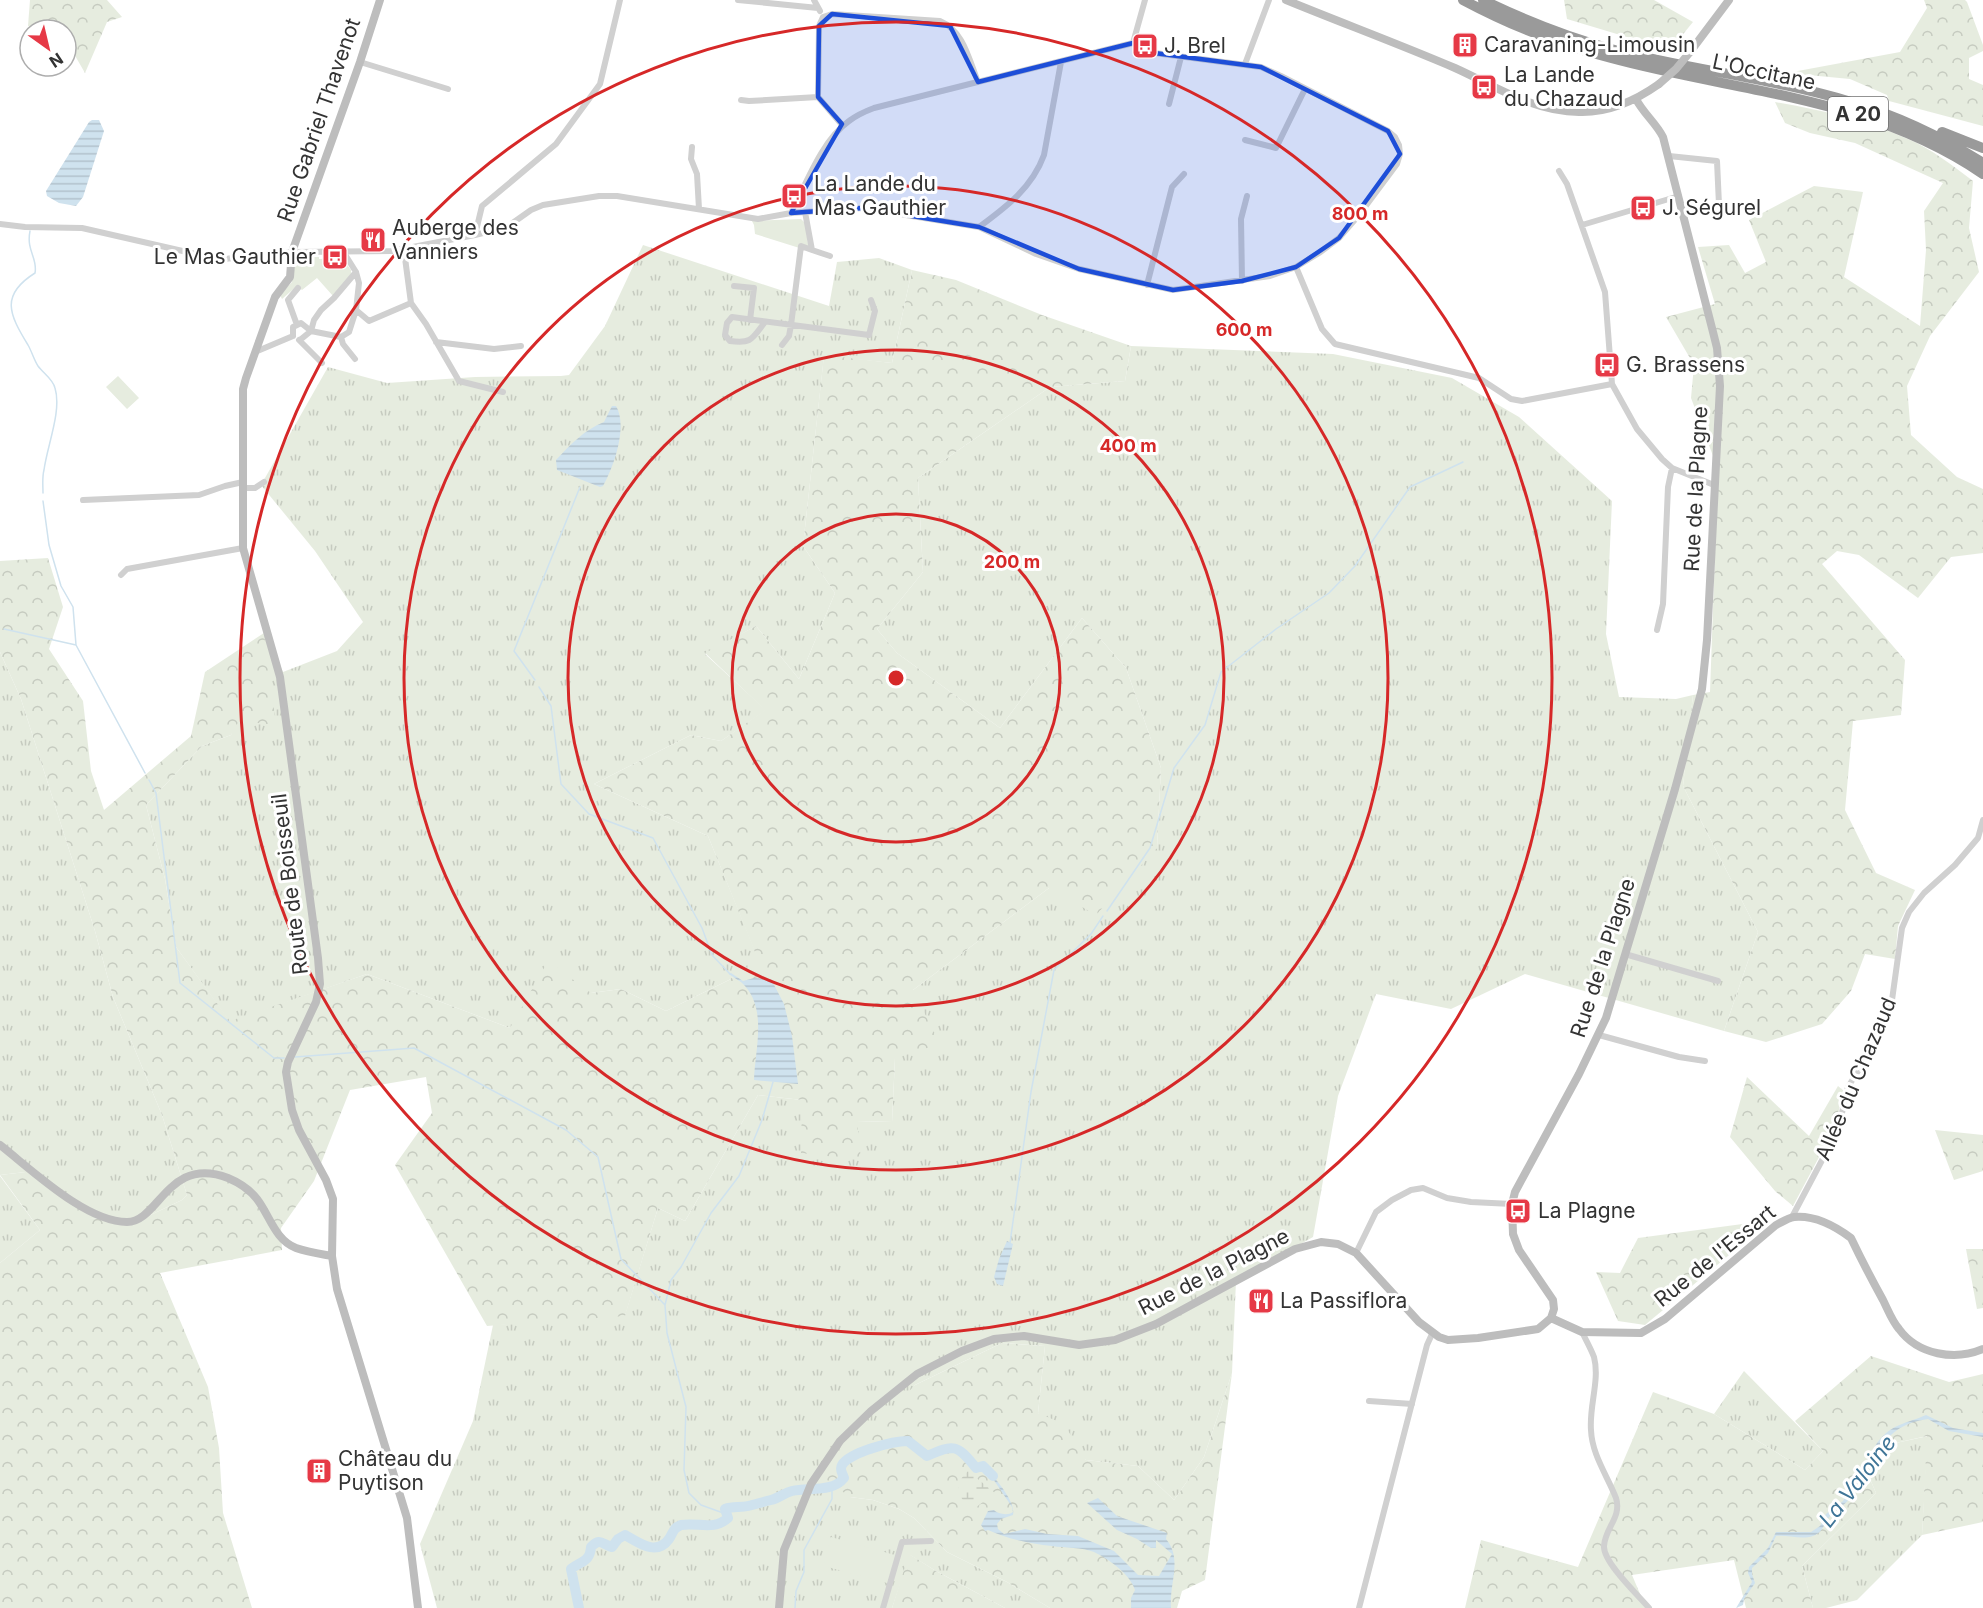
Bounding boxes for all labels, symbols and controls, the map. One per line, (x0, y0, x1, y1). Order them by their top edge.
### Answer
street label: Rue Gabriel Thavenot (272, 15, 365, 225)
north arrow (18, 18, 78, 78)
building icon: Caravaning-Limousin (1450, 30, 1480, 60)
bus stop icon: J. Brel (1130, 31, 1160, 61)
place label: Caravaning-Limousin (1484, 32, 1695, 57)
place label: J. Brel (1164, 33, 1226, 58)
street label: L'Occitane (1710, 48, 1818, 95)
text: N (46, 49, 67, 72)
place label: La Lande du Chazaud (1504, 62, 1623, 111)
bus stop icon: La Lande du Chazaud (1469, 72, 1499, 102)
road number: A 20 (1828, 97, 1888, 131)
place label: La Lande du Mas Gauthier (814, 171, 946, 220)
bus stop icon: La Lande du Mas Gauthier (779, 181, 809, 211)
bus stop icon: J. Ségurel (1628, 193, 1658, 223)
place label: J. Ségurel (1662, 195, 1761, 220)
text: 800 m (1332, 203, 1388, 224)
place label: Auberge des Vanniers (392, 215, 519, 264)
restaurant icon: Auberge des Vanniers (358, 225, 388, 255)
bus stop icon: Le Mas Gauthier (320, 242, 350, 272)
place label: Le Mas Gauthier (154, 244, 316, 269)
text: 600 m (1216, 319, 1272, 340)
bus stop icon: G. Brassens (1592, 350, 1622, 380)
place label: G. Brassens (1626, 352, 1745, 377)
street label: Rue de la Plagne (1679, 406, 1712, 572)
text: 400 m (1099, 435, 1157, 456)
text: 200 m (984, 551, 1040, 572)
centre of rings (886, 668, 906, 688)
street label: Route de Boisseuil (266, 792, 313, 976)
street label: Rue de la Plagne (1565, 875, 1640, 1041)
street label: Allée du Chazaud (1810, 994, 1901, 1164)
bus stop icon: La Plagne (1503, 1196, 1533, 1226)
place label: La Plagne (1538, 1198, 1635, 1223)
street label: Rue de l'Essart (1649, 1199, 1780, 1312)
street label: Rue de la Plagne (1134, 1223, 1293, 1320)
restaurant icon: La Passiflora (1246, 1286, 1276, 1316)
place label: La Passiflora (1280, 1288, 1407, 1313)
water label: La Valoine (1813, 1430, 1901, 1532)
place label: Château du Puytison (338, 1446, 452, 1495)
building icon: Château du Puytison (304, 1456, 334, 1486)

